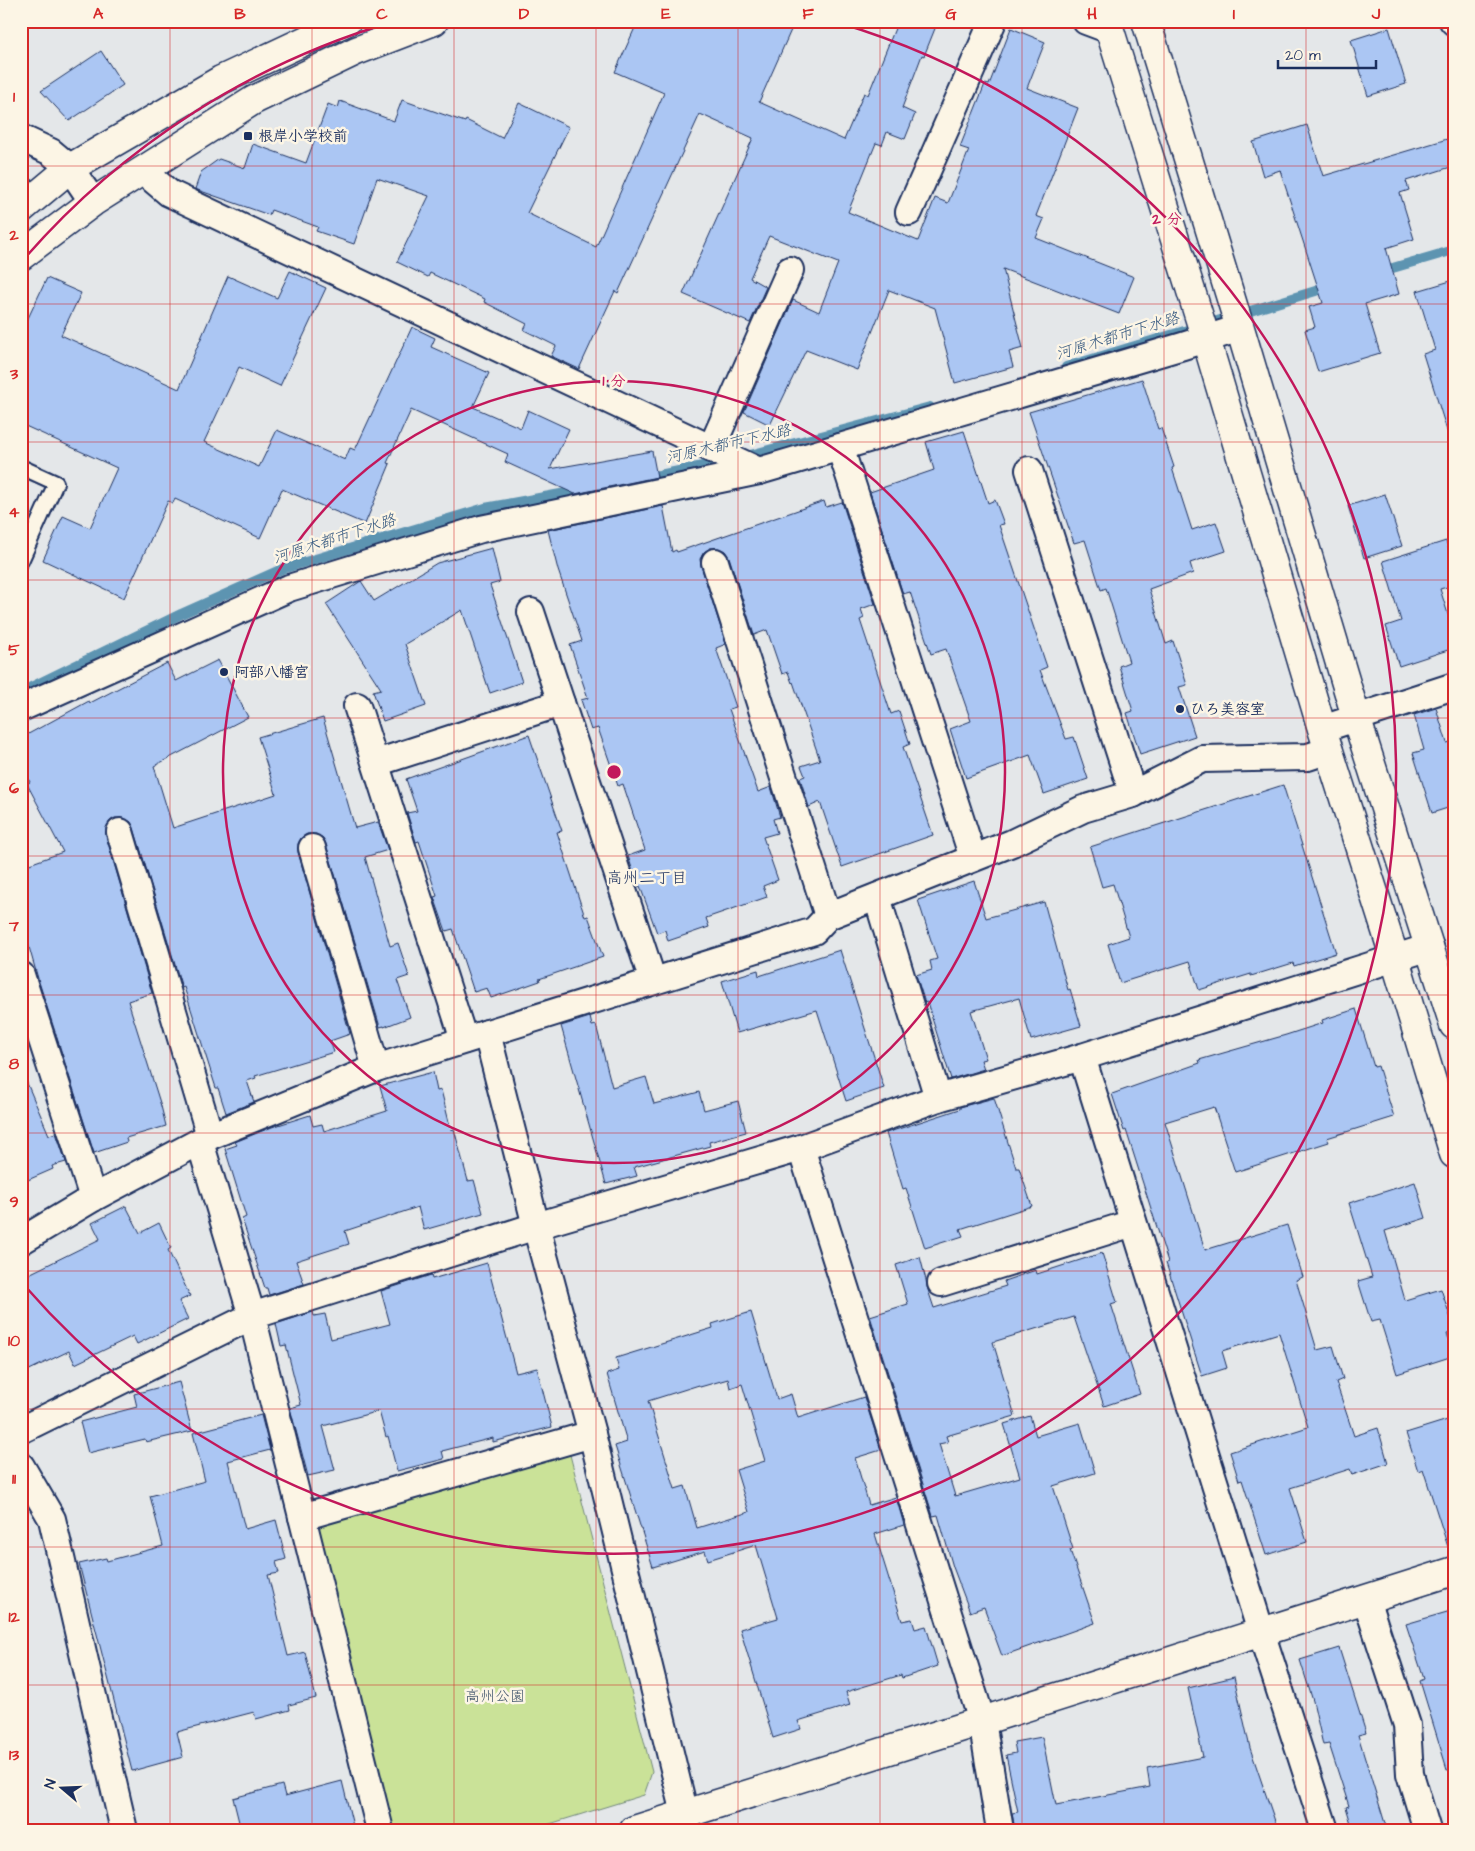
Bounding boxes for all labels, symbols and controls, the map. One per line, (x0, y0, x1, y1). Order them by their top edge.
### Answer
text: A (93, 3, 104, 25)
text: B (234, 3, 246, 25)
text: C (376, 3, 388, 25)
text: D (519, 3, 530, 25)
text: E (661, 3, 671, 25)
text: F (802, 3, 814, 25)
text: G (945, 3, 957, 25)
text: H (1087, 3, 1097, 25)
text: I (1233, 3, 1235, 25)
text: J (1371, 3, 1381, 25)
scale bar (1278, 38, 1375, 70)
text: 20 m (1285, 45, 1321, 66)
text: 1 (13, 86, 16, 108)
place label: 根岸小学校前 (258, 126, 348, 147)
marker: 根岸小学校前 (242, 130, 254, 142)
text: 2 分 (1151, 209, 1182, 230)
text: 2 (8, 224, 19, 246)
water label: 河原木都市下水路 (1053, 306, 1183, 365)
text: 3 (9, 363, 19, 385)
text: 1 分 (603, 371, 625, 392)
water label: 河原木都市下水路 (663, 419, 794, 469)
text: 4 (9, 501, 20, 523)
water label: 河原木都市下水路 (270, 508, 400, 569)
text: 5 (8, 639, 20, 661)
place label: 阿部八幡宮 (234, 662, 309, 683)
marker: 阿部八幡宮 (218, 666, 230, 678)
place label: ひろ美容室 (1190, 699, 1265, 720)
marker: ひろ美容室 (1174, 703, 1186, 715)
centre of rings (605, 763, 623, 781)
text: 6 (9, 777, 19, 799)
district label: 高州二丁目 (607, 867, 687, 889)
text: 7 (8, 915, 19, 937)
text: 8 (9, 1053, 20, 1075)
text: 9 (9, 1191, 19, 1213)
text: 10 (8, 1330, 20, 1352)
text: 11 (12, 1468, 17, 1490)
text: 12 (8, 1606, 20, 1628)
park label: 高州公園 (465, 1686, 525, 1707)
text: 13 (9, 1744, 20, 1766)
north arrow (38, 1764, 88, 1814)
text: N (40, 1776, 62, 1792)

